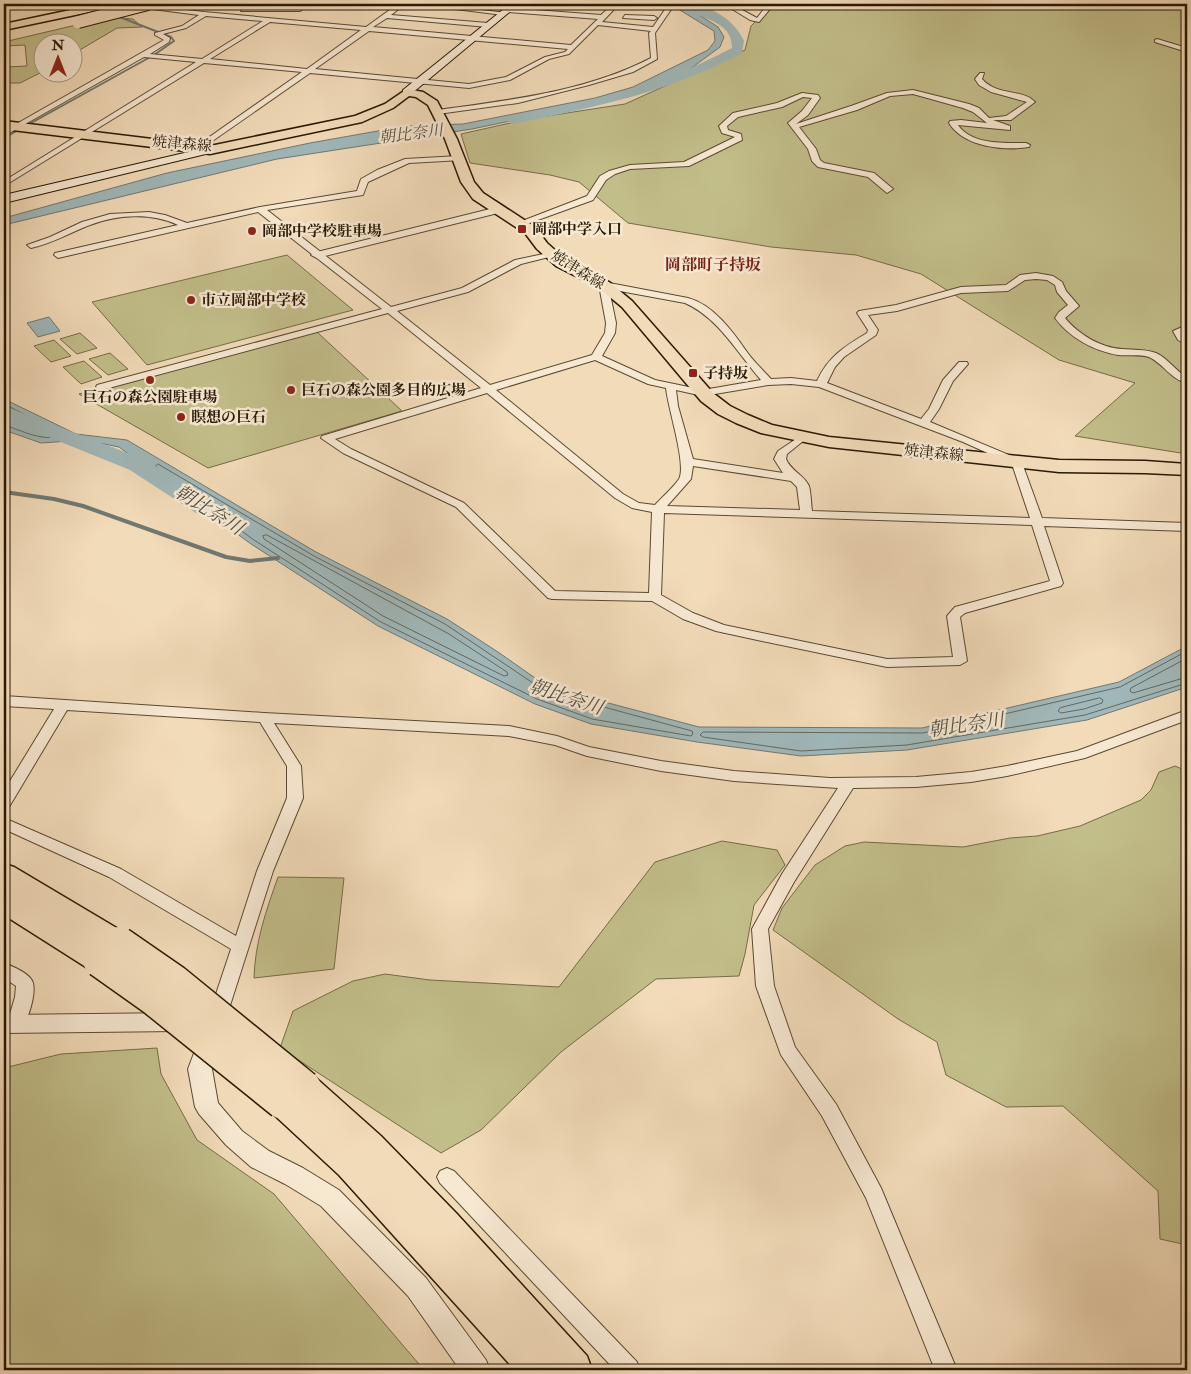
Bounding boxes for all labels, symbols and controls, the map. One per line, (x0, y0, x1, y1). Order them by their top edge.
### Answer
north arrow (32, 32, 82, 82)
text: N (51, 37, 65, 54)
water label: 朝比奈川 (378, 120, 446, 148)
street label: 焼津森線 (151, 132, 213, 156)
place label: 岡部中学入口 (532, 220, 622, 239)
place label: 岡部中学校駐車場 (262, 222, 382, 241)
marker: 岡部中学入口 (516, 223, 528, 235)
marker: 岡部中学校駐車場 (246, 225, 258, 237)
street label: 焼津森線 (548, 246, 608, 294)
district label: 岡部町子持坂 (665, 255, 761, 275)
place label: 市立岡部中学校 (201, 291, 306, 310)
marker: 市立岡部中学校 (185, 294, 197, 306)
place label: 子持坂 (703, 364, 748, 383)
marker: 子持坂 (687, 367, 699, 379)
marker: 巨石の森公園駐車場 (144, 374, 156, 386)
place label: 巨石の森公園多目的広場 (301, 381, 466, 400)
marker: 巨石の森公園多目的広場 (285, 384, 297, 396)
place label: 巨石の森公園駐車場 (82, 388, 218, 407)
place label: 瞑想の巨石 (191, 408, 266, 427)
marker: 瞑想の巨石 (175, 411, 187, 423)
street label: 焼津森線 (903, 440, 965, 466)
water label: 朝比奈川 (170, 480, 249, 541)
water label: 朝比奈川 (526, 674, 608, 721)
water label: 朝比奈川 (927, 708, 1007, 742)

